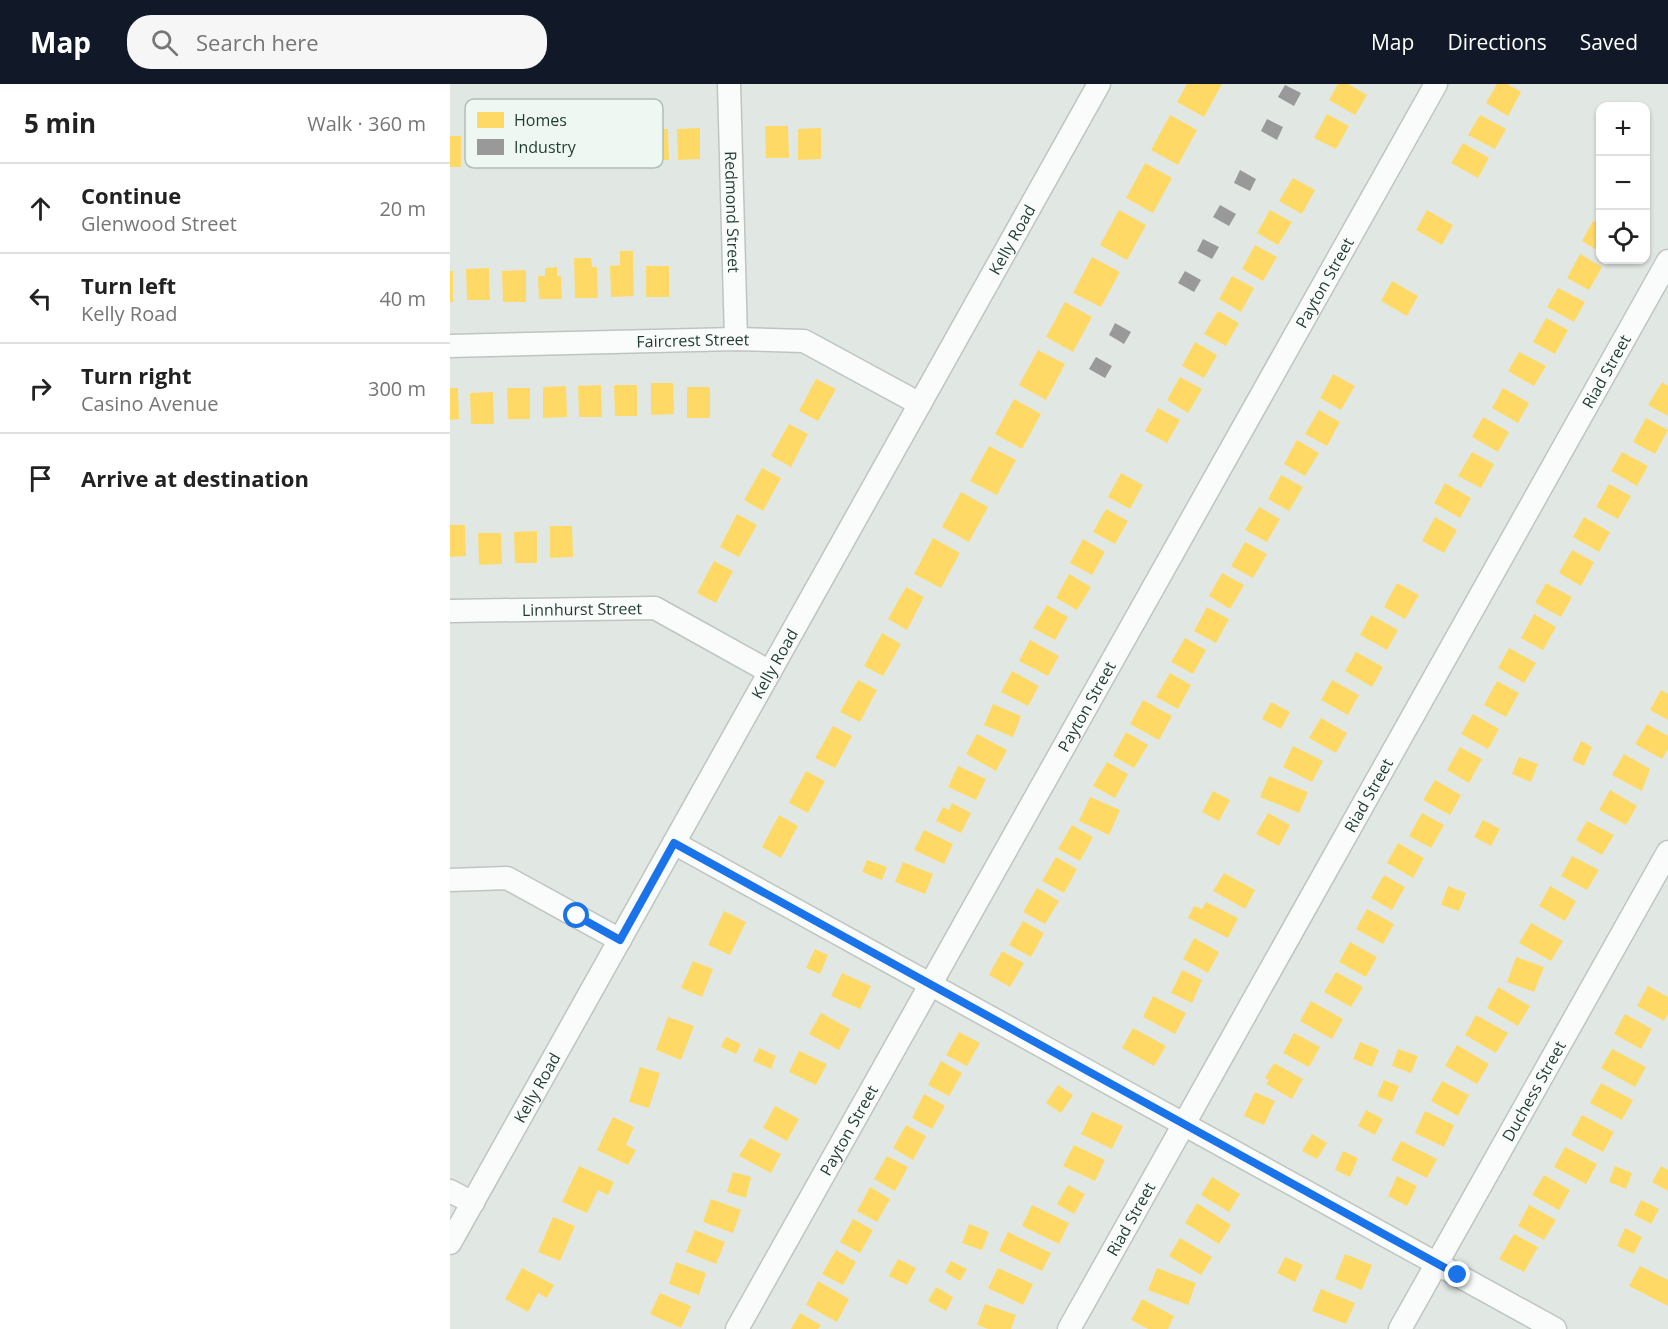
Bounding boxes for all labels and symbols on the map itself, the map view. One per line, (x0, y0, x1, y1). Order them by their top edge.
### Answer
legend (465, 99, 663, 168)
text: Homes (514, 109, 567, 131)
text: Industry (514, 136, 577, 158)
street label: Redmond Street (720, 151, 745, 273)
street label: Kelly Road (983, 201, 1040, 279)
street label: Payton Street (1290, 233, 1359, 332)
street label: Faircrest Street (636, 328, 750, 352)
street label: Riad Street (1577, 330, 1636, 412)
street label: Linnhurst Street (522, 597, 643, 621)
street label: Kelly Road (746, 625, 803, 703)
street label: Payton Street (1052, 657, 1121, 756)
street label: Riad Street (1339, 754, 1398, 836)
route start (563, 902, 589, 928)
street label: Duchess Street (1497, 1037, 1571, 1145)
street label: Kelly Road (509, 1049, 565, 1127)
street label: Payton Street (814, 1081, 883, 1179)
street label: Riad Street (1101, 1178, 1160, 1260)
route end (1444, 1261, 1470, 1287)

